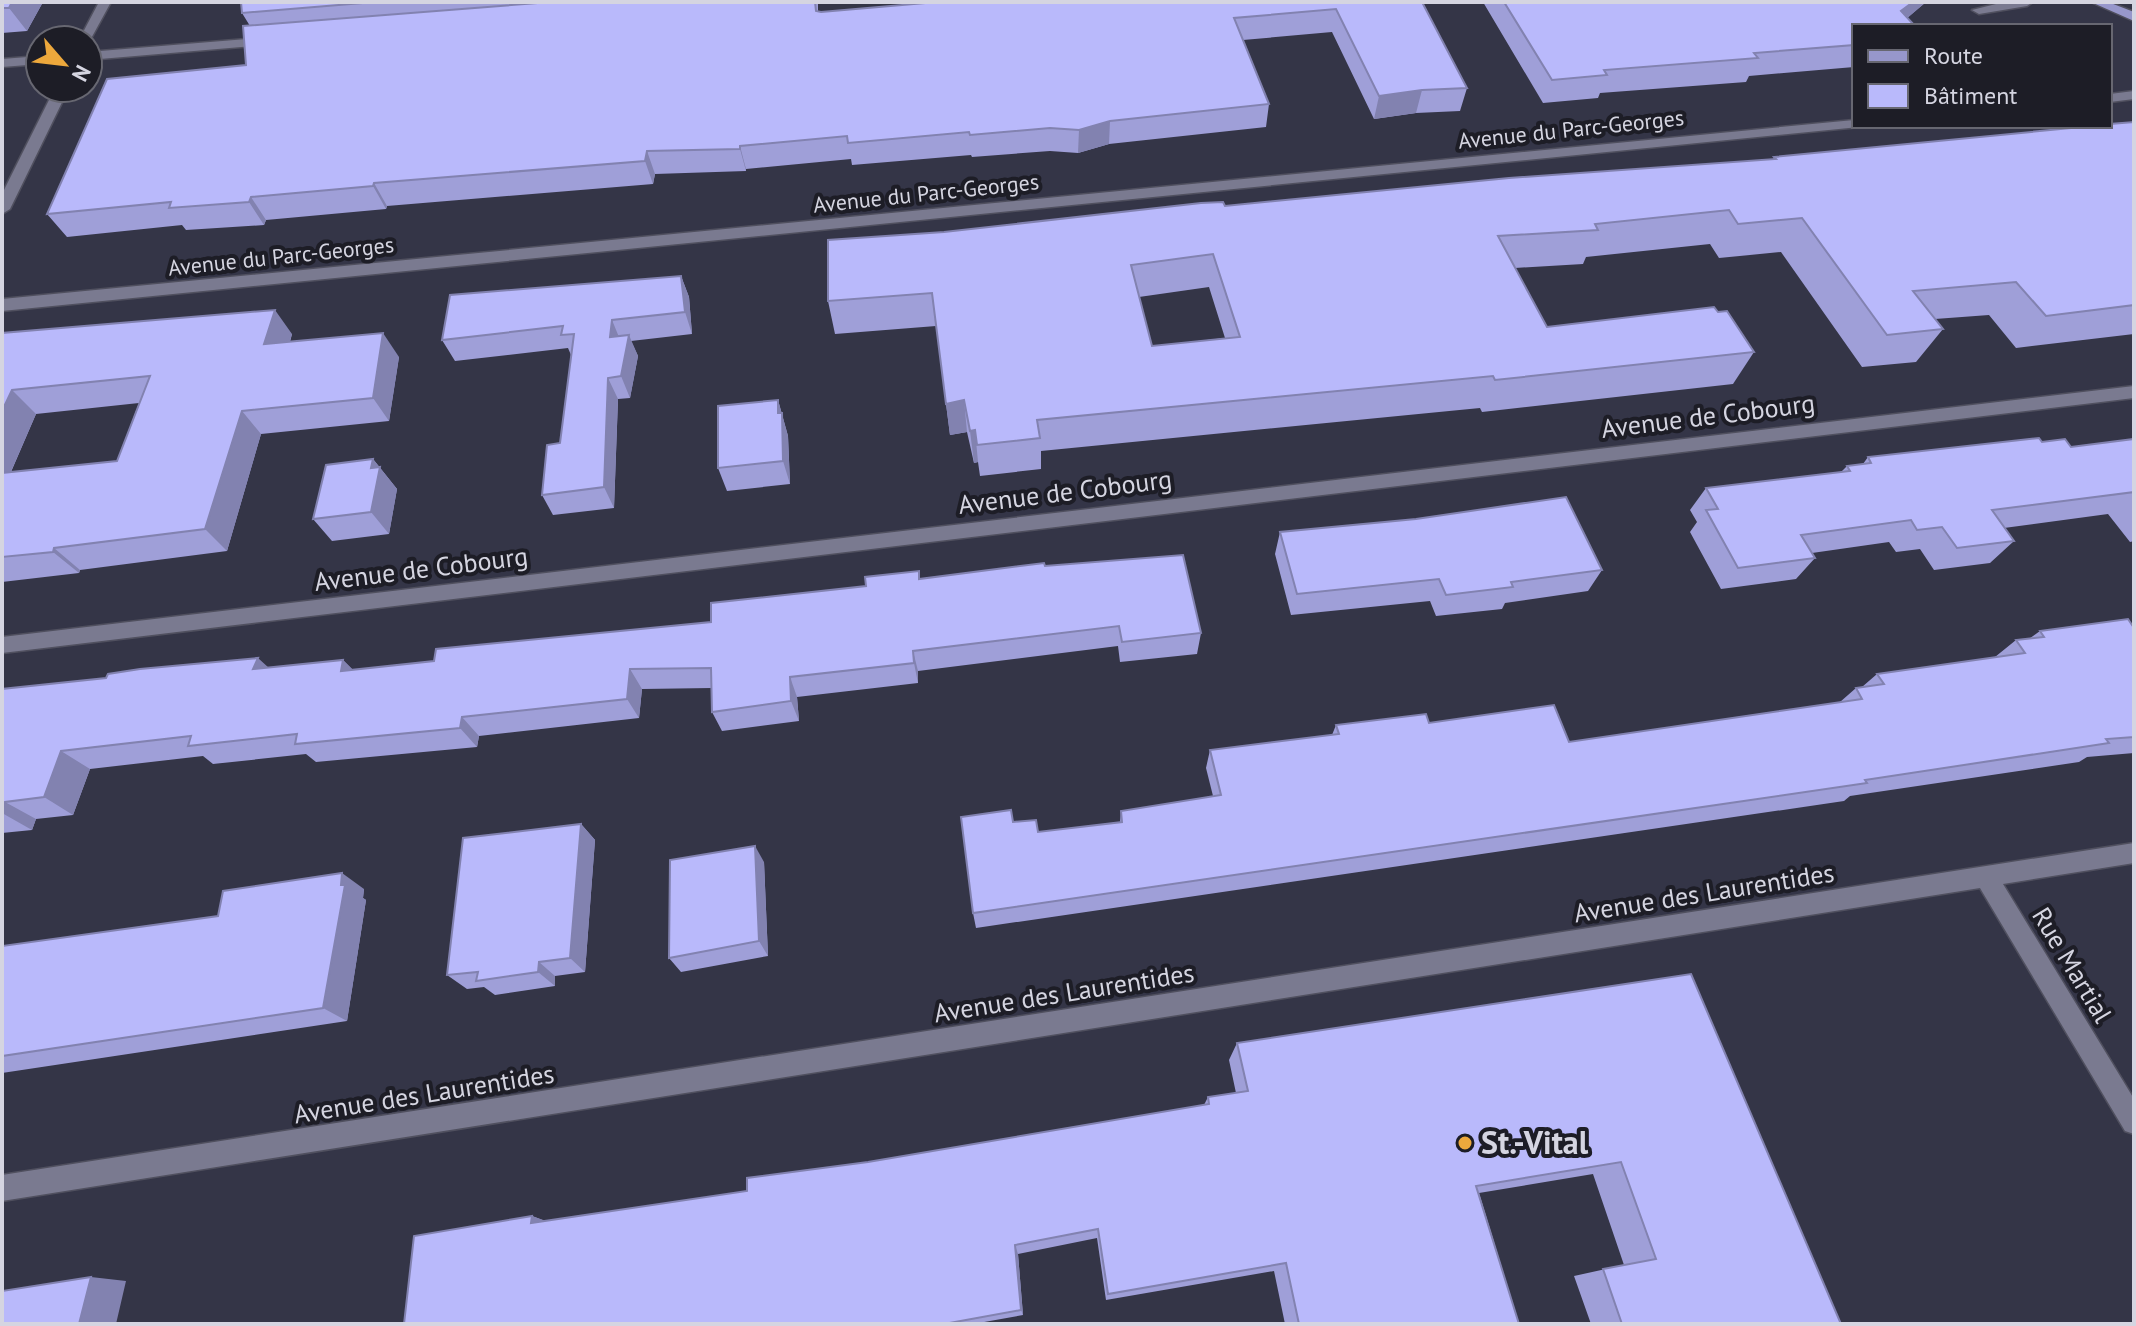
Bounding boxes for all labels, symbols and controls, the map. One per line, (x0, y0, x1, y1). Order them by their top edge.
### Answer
north arrow (24, 24, 104, 104)
legend (1852, 24, 2112, 128)
text: Route (1924, 40, 1983, 71)
text: N (66, 60, 97, 86)
text: Bâtiment (1924, 80, 2017, 111)
street label: Avenue du Parc-Georges (1457, 103, 1685, 155)
street label: Avenue du Parc-Georges (812, 167, 1040, 219)
street label: Avenue du Parc-Georges (167, 230, 395, 282)
street label: Avenue de Cobourg (1599, 386, 1817, 445)
street label: Avenue de Cobourg (956, 462, 1174, 521)
street label: Avenue de Cobourg (312, 539, 530, 598)
street label: Avenue des Laurentides (1571, 856, 1837, 929)
street label: Rue Martial (2025, 901, 2120, 1029)
street label: Avenue des Laurentides (931, 956, 1197, 1029)
street label: Avenue des Laurentides (291, 1057, 557, 1130)
place label: St.-Vital (1481, 1121, 1589, 1163)
marker: St.-Vital (1456, 1134, 1474, 1152)

